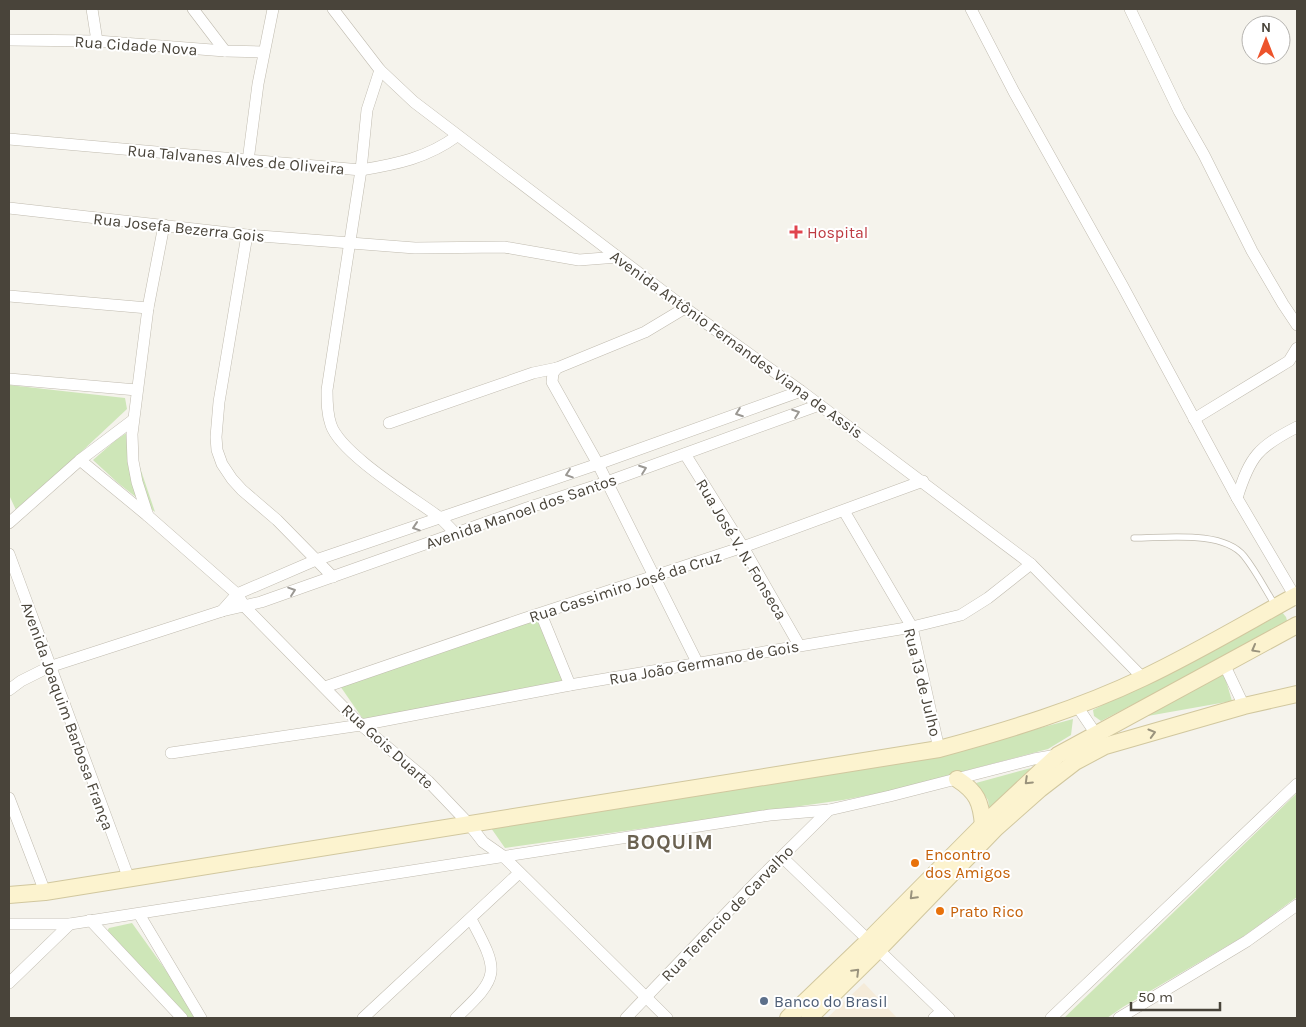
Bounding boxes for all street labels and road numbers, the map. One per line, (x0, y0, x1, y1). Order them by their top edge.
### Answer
street label: Rua Cidade Nova (74, 32, 198, 59)
street label: Rua Talvanes Alves de Oliveira (127, 141, 345, 178)
street label: Rua Josefa Bezerra Gois (92, 209, 266, 246)
street label: Avenida Antônio Fernandes Viana de Assis (607, 246, 867, 443)
street label: Avenida Manoel dos Santos (423, 470, 619, 553)
street label: Rua José V. N. Fonseca (692, 475, 791, 623)
street label: Rua Cassimiro José da Cruz (527, 546, 724, 627)
street label: Avenida Joaquim Barbosa França (17, 599, 118, 833)
street label: Rua 13 de Julho (900, 626, 945, 738)
street label: Rua João Germano de Gois (608, 636, 801, 689)
street label: Rua Gois Duarte (338, 700, 438, 793)
street label: Rua Terencio de Carvalho (657, 841, 797, 985)

